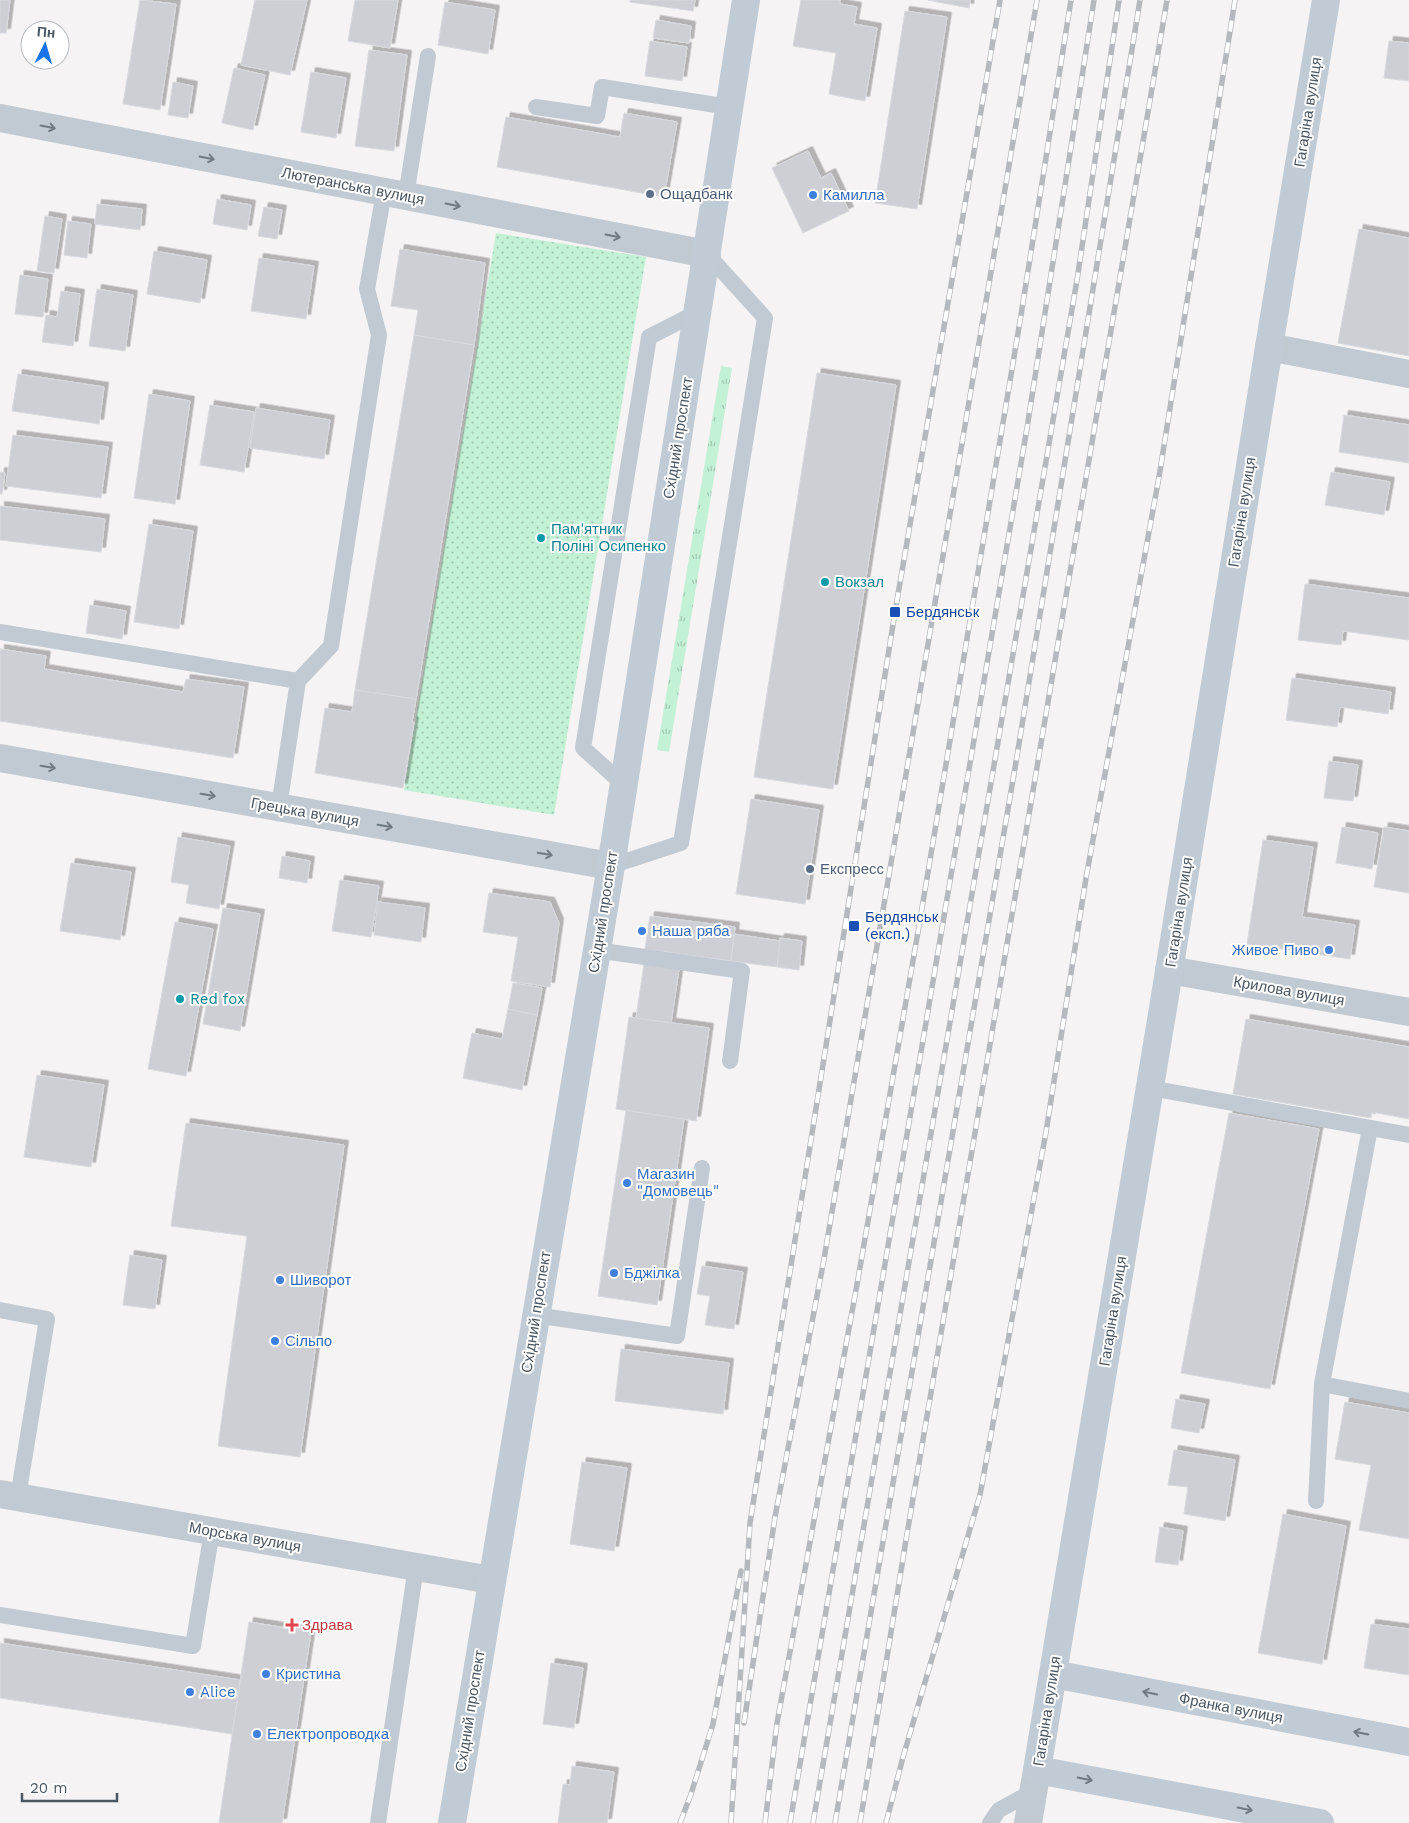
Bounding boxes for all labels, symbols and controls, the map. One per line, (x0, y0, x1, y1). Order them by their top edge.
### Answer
north arrow (20, 20, 70, 70)
text: Пн (36, 23, 56, 41)
street label: Гагаріна вулиця (1290, 56, 1326, 168)
one-way arrow (39, 123, 55, 133)
one-way arrow (199, 154, 215, 163)
street label: Лютеранська вулиця (280, 163, 426, 209)
place label: Ощадбанк (660, 185, 733, 203)
place label: Камилла (823, 186, 885, 204)
marker: Ощадбанк (644, 188, 656, 200)
marker: Камилла (807, 189, 819, 201)
one-way arrow (445, 201, 461, 210)
one-way arrow (604, 232, 620, 241)
street label: Східний проспект (659, 376, 697, 500)
street label: Гагаріна вулиця (1224, 456, 1260, 568)
place label: Пам'ятник Поліні Осипенко (551, 520, 666, 555)
marker: Пам'ятник Поліні Осипенко (535, 532, 547, 544)
place label: Вокзал (835, 573, 884, 591)
marker: Вокзал (819, 576, 831, 588)
place label: Бердянськ (906, 603, 980, 621)
marker: Бердянськ (888, 605, 902, 619)
one-way arrow (40, 762, 56, 772)
one-way arrow (200, 790, 216, 800)
street label: Грецька вулиця (250, 794, 360, 830)
one-way arrow (377, 822, 393, 832)
one-way arrow (537, 850, 553, 860)
street label: Східний проспект (584, 850, 622, 974)
street label: Гагаріна вулиця (1161, 856, 1197, 968)
place label: Експресс (820, 860, 885, 878)
marker: Експресс (804, 863, 816, 875)
place label: Бердянськ (експ.) (865, 908, 939, 943)
marker: Бердянськ (експ.) (847, 919, 861, 933)
place label: Наша ряба (652, 922, 730, 940)
marker: Наша ряба (636, 925, 648, 937)
place label: Живое Пиво (1232, 941, 1319, 959)
marker: Живое Пиво (1323, 944, 1335, 956)
street label: Крилова вулиця (1232, 972, 1346, 1010)
place label: Red fox (190, 990, 245, 1008)
marker: Red fox (174, 993, 186, 1005)
place label: Магазин "Домовець" (637, 1165, 719, 1200)
marker: Магазин "Домовець" (621, 1177, 633, 1189)
street label: Східний проспект (517, 1250, 555, 1374)
street label: Гагаріна вулиця (1095, 1255, 1131, 1367)
place label: Бджілка (624, 1264, 681, 1282)
marker: Бджілка (608, 1267, 620, 1279)
place label: Шиворот (290, 1271, 352, 1289)
marker: Шиворот (274, 1274, 286, 1286)
place label: Сільпо (285, 1332, 332, 1350)
marker: Сільпо (269, 1335, 281, 1347)
street label: Морська вулиця (187, 1518, 303, 1556)
place label: Здрава (302, 1616, 353, 1634)
marker: Здрава (286, 1619, 298, 1631)
street label: Східний проспект (451, 1649, 489, 1773)
street label: Гагаріна вулиця (1029, 1655, 1065, 1767)
place label: Кристина (276, 1665, 341, 1683)
marker: Кристина (260, 1668, 272, 1680)
place label: Alice (200, 1683, 236, 1701)
marker: Alice (184, 1686, 196, 1698)
one-way arrow (1142, 1687, 1158, 1697)
street label: Франка вулиця (1178, 1689, 1284, 1727)
place label: Електропроводка (267, 1725, 390, 1743)
marker: Електропроводка (251, 1728, 263, 1740)
one-way arrow (1354, 1728, 1370, 1738)
scale bar (22, 1770, 118, 1802)
one-way arrow (1077, 1774, 1093, 1784)
text: 20 m (30, 1779, 68, 1797)
one-way arrow (1237, 1805, 1253, 1814)

